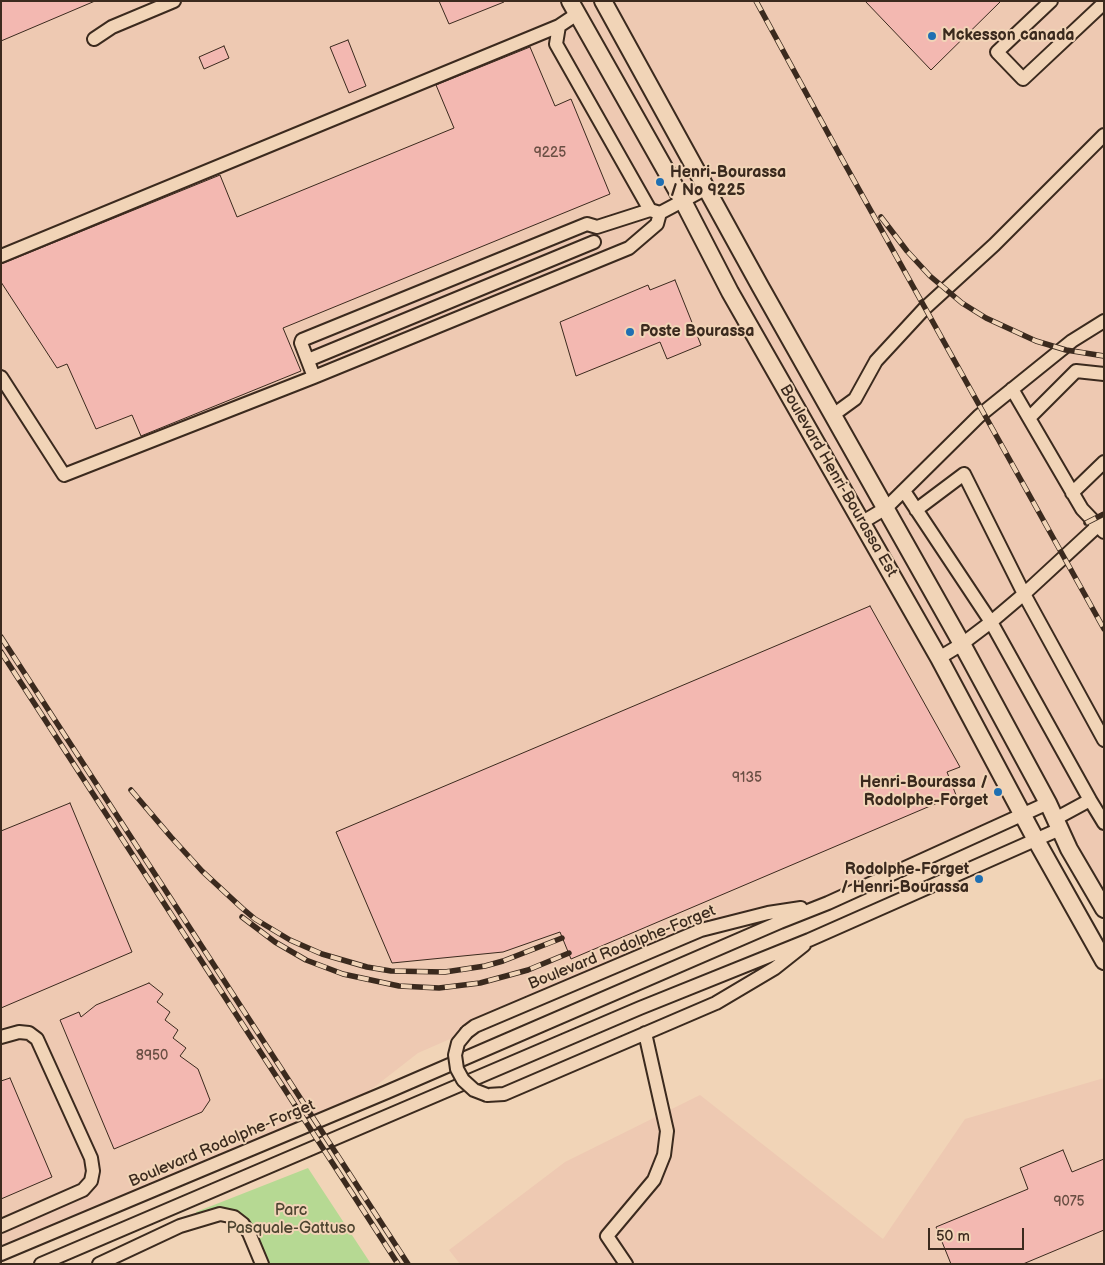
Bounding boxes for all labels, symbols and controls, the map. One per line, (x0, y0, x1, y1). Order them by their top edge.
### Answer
place label: Mckesson canada (942, 26, 1074, 46)
marker: Mckesson canada (926, 30, 938, 42)
house number: 9225 (534, 145, 566, 161)
place label: Henri-Bourassa / No 9225 (670, 163, 786, 201)
marker: Henri-Bourassa / No 9225 (654, 176, 666, 188)
place label: Poste Bourassa (640, 322, 754, 342)
marker: Poste Bourassa (624, 326, 636, 338)
street label: Boulevard Henri-Bourassa Est (775, 382, 901, 580)
house number: 9135 (732, 770, 762, 786)
place label: Henri-Bourassa / Rodolphe-Forget (860, 773, 988, 811)
marker: Henri-Bourassa / Rodolphe-Forget (992, 786, 1004, 798)
place label: Rodolphe-Forget / Henri-Bourassa (841, 860, 969, 898)
marker: Rodolphe-Forget / Henri-Bourassa (973, 873, 985, 885)
street label: Boulevard Rodolphe-Forget (526, 902, 718, 994)
house number: 8950 (136, 1048, 168, 1064)
street label: Boulevard Rodolphe-Forget (126, 1096, 318, 1192)
house number: 9075 (1053, 1194, 1085, 1210)
park label: Parc Pasquale-Gattuso (226, 1201, 356, 1239)
scale bar (930, 1218, 1026, 1250)
text: 50 m (936, 1227, 970, 1246)

